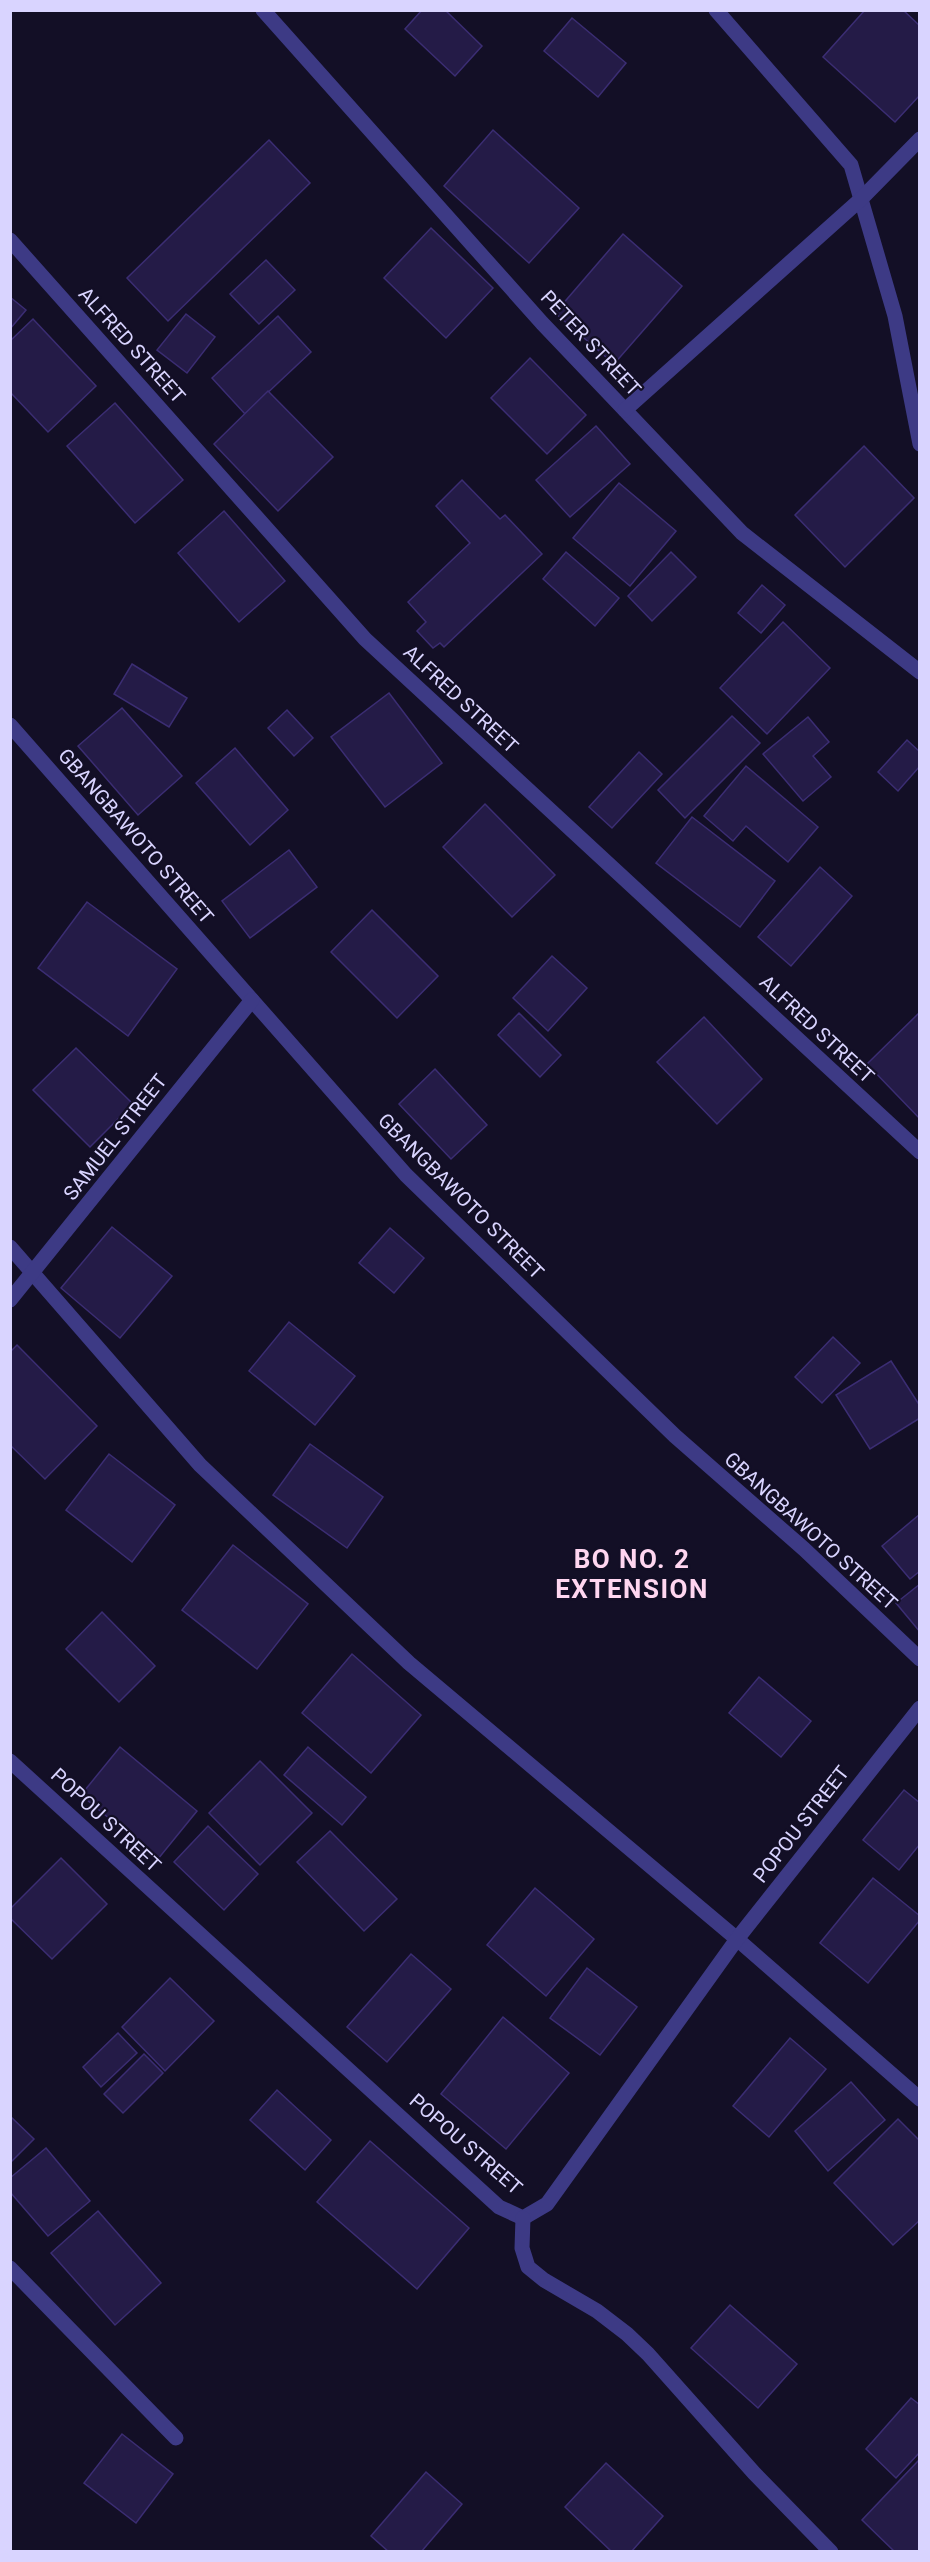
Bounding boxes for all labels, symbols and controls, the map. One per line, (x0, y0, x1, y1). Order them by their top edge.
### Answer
street label: ALFRED STREET (74, 282, 190, 408)
street label: PETER STREET (536, 285, 646, 401)
street label: ALFRED STREET (399, 640, 523, 758)
street label: GBANGBAWOTO STREET (53, 743, 219, 929)
street label: ALFRED STREET (755, 970, 879, 1088)
street label: SAMUEL STREET (58, 1069, 172, 1205)
street label: GBANGBAWOTO STREET (373, 1108, 549, 1284)
street label: GBANGBAWOTO STREET (720, 1447, 902, 1615)
district label: BO NO. 2 EXTENSION (555, 1544, 709, 1604)
street label: POPOU STREET (748, 1761, 854, 1887)
street label: POPOU STREET (46, 1763, 166, 1877)
street label: POPOU STREET (405, 2088, 527, 2200)

